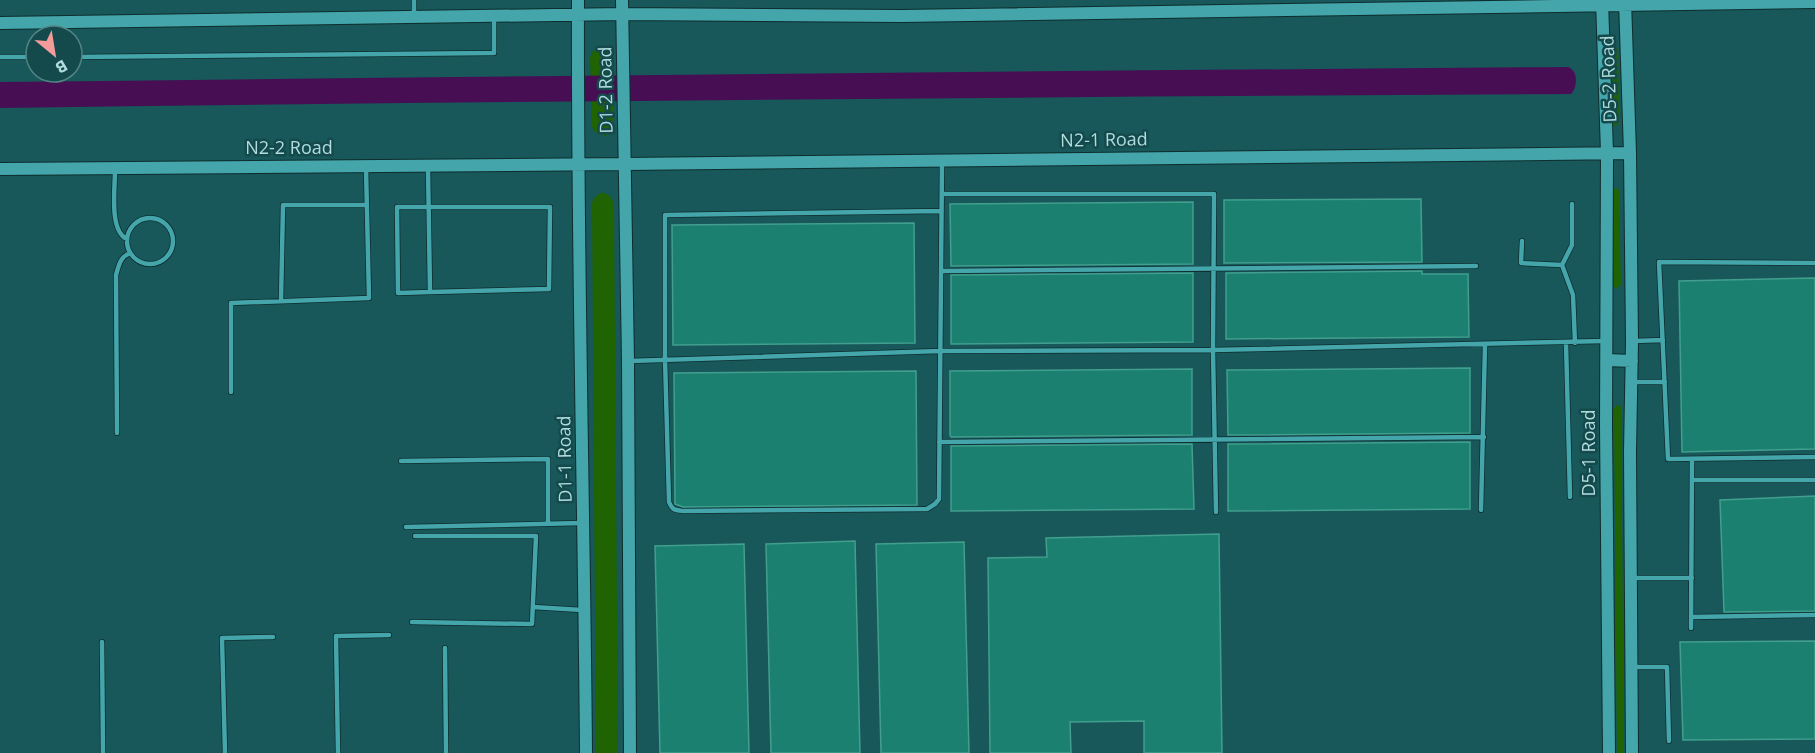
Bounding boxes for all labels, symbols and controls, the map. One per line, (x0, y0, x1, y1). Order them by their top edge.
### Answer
north arrow (24, 24, 84, 84)
street label: D5-2 Road (1594, 35, 1622, 123)
street label: D1-2 Road (592, 46, 618, 134)
text: B (51, 55, 72, 79)
street label: N2-1 Road (1060, 126, 1148, 152)
street label: N2-2 Road (245, 135, 333, 159)
street label: D5-1 Road (1576, 409, 1600, 497)
street label: D1-1 Road (551, 415, 577, 503)

